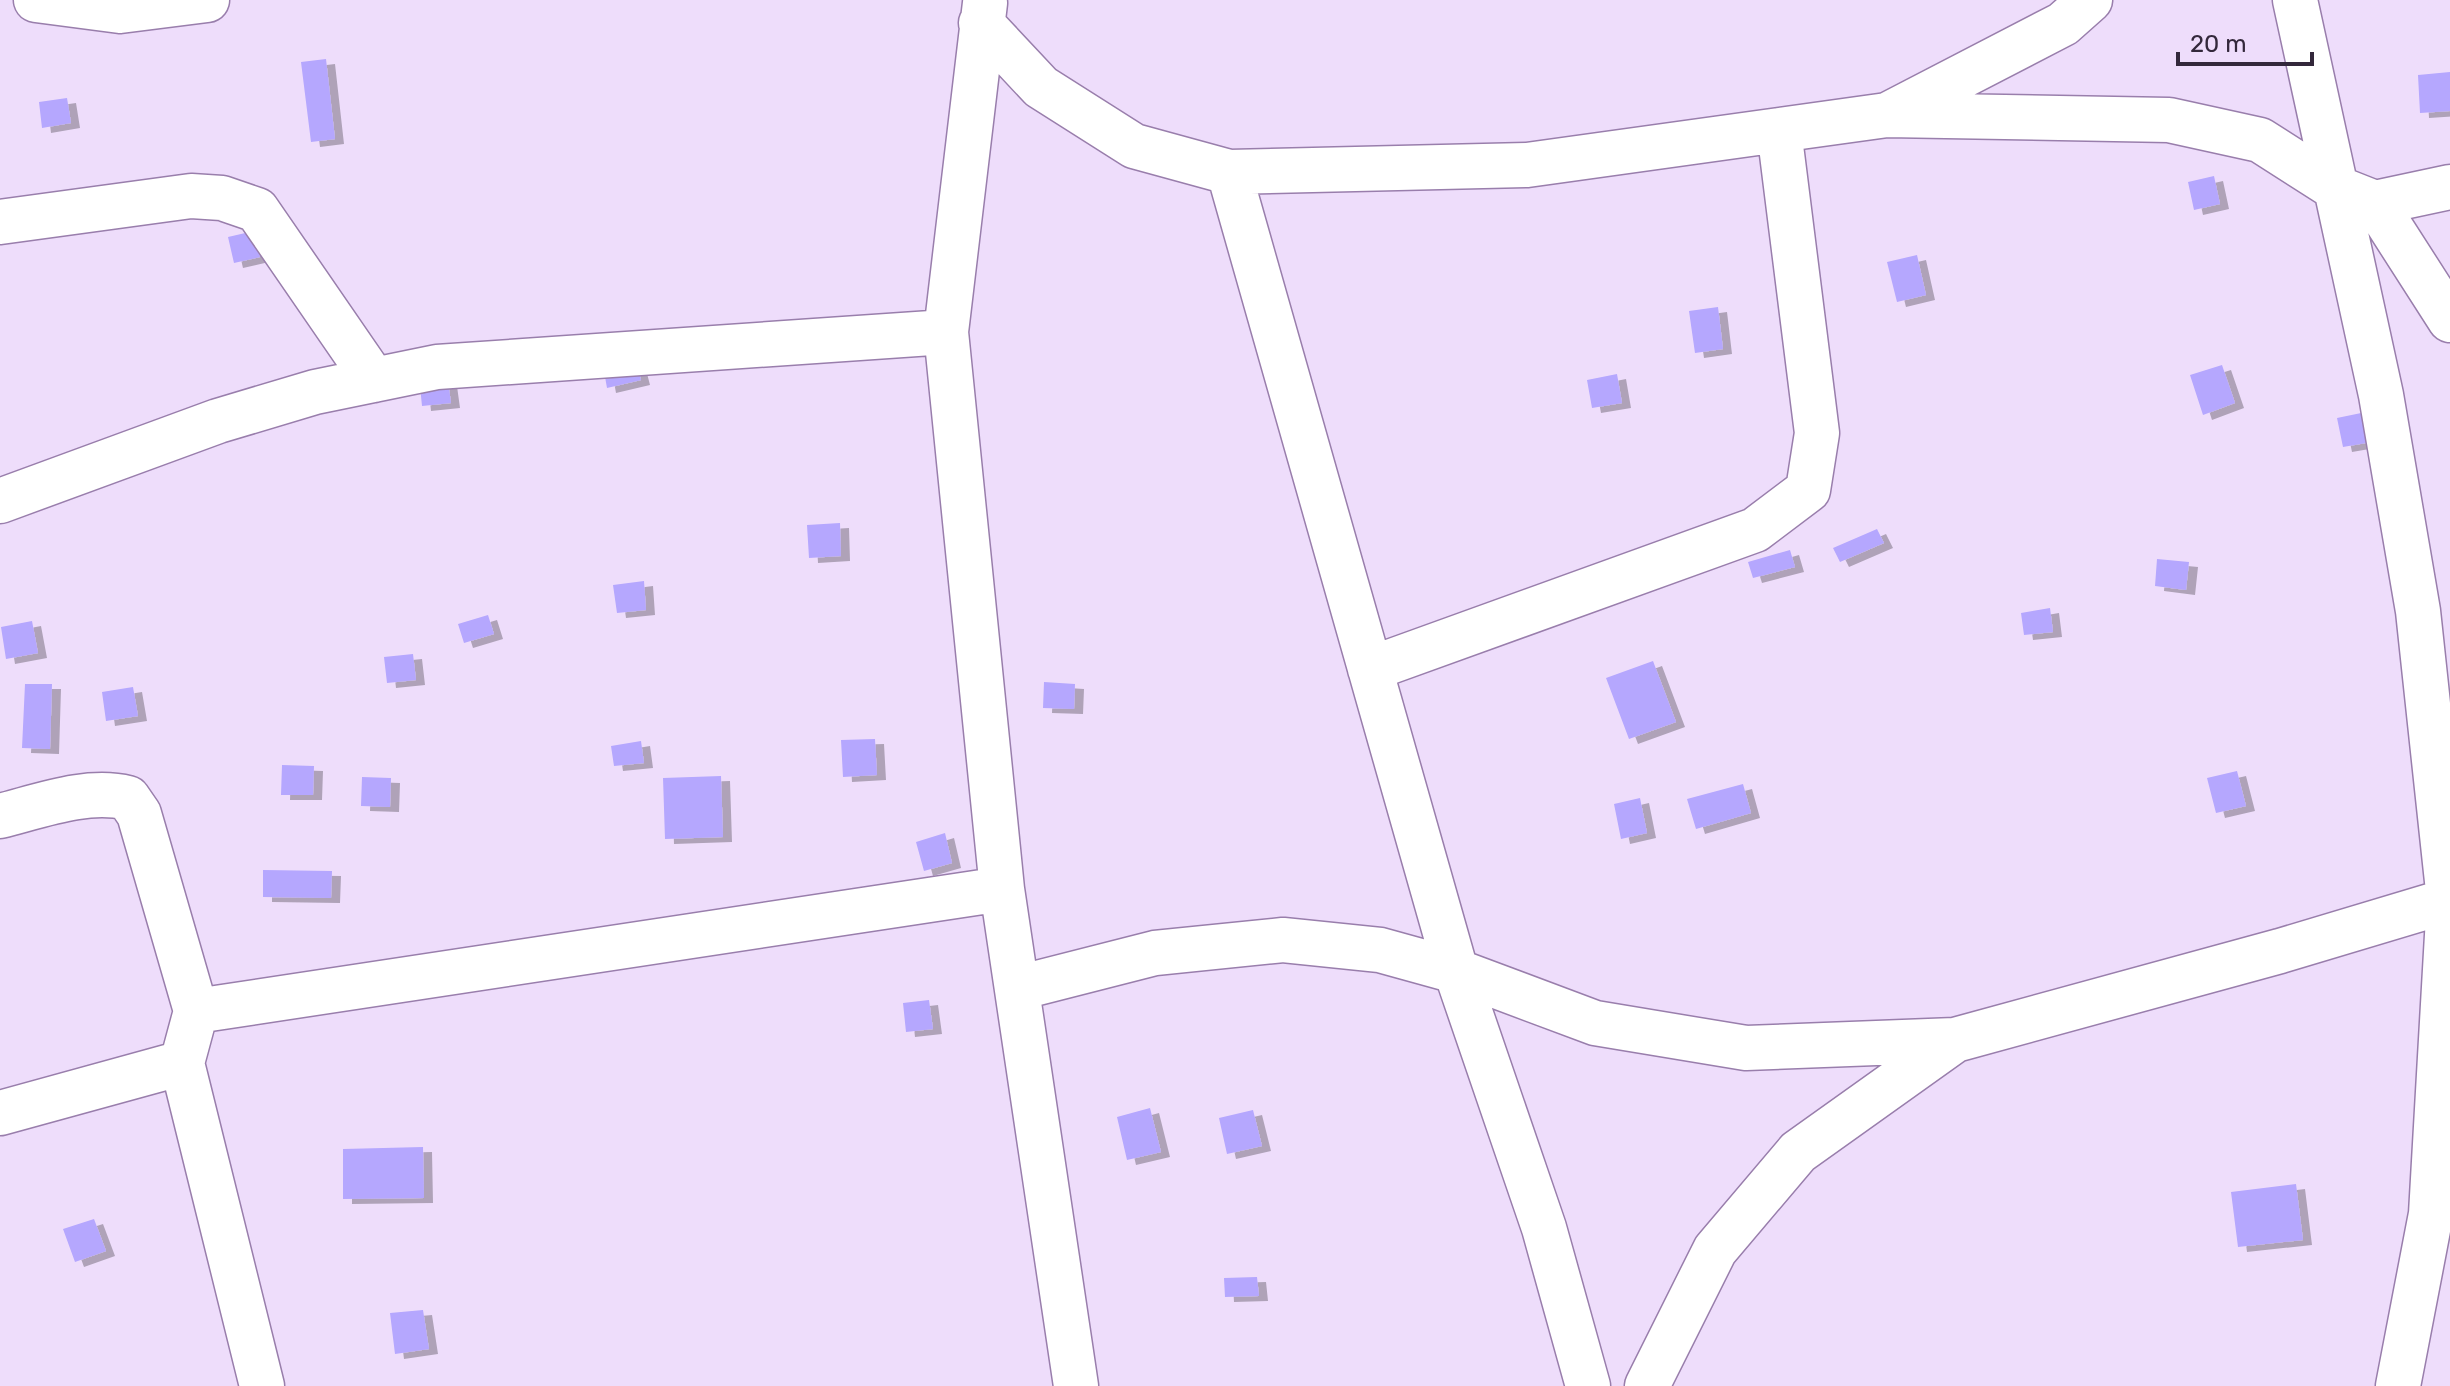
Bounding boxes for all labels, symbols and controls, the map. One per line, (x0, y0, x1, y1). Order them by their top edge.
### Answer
scale bar (2178, 16, 2312, 66)
text: 20 m (2190, 30, 2247, 58)

